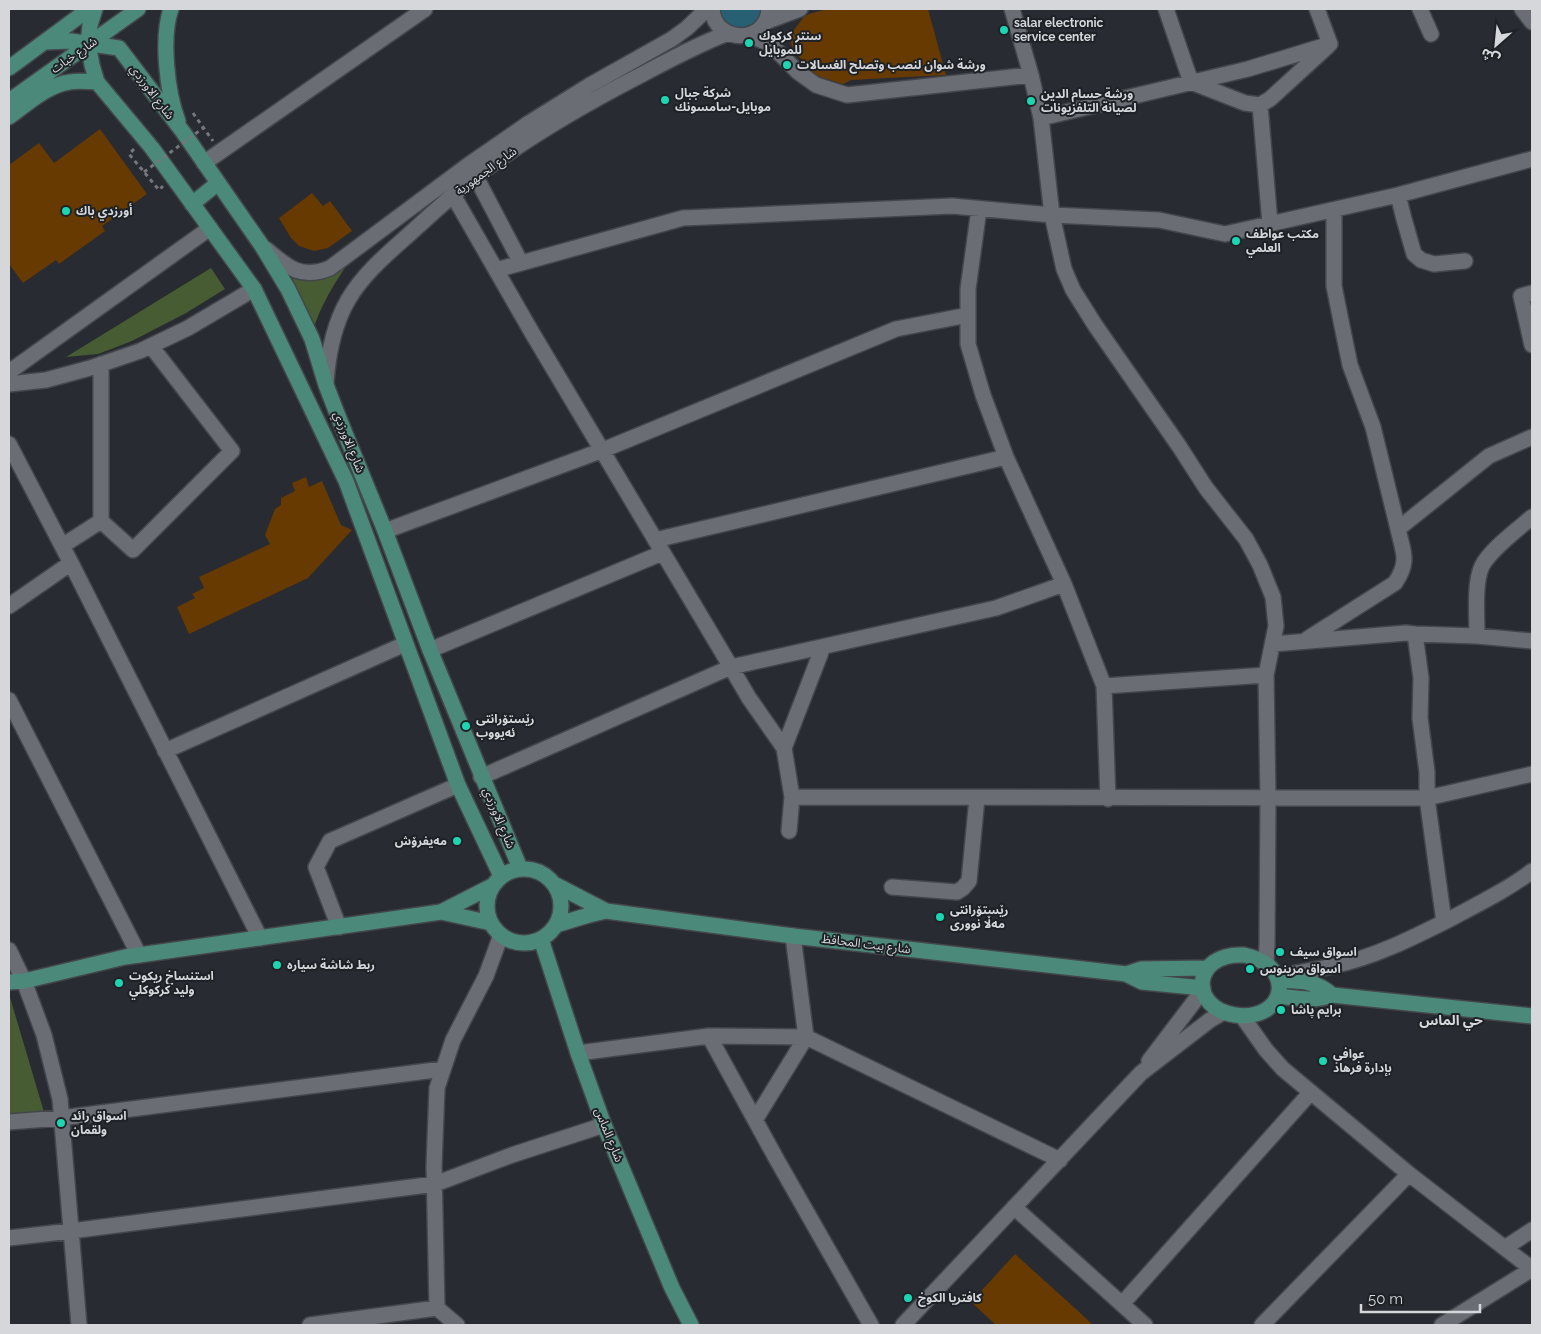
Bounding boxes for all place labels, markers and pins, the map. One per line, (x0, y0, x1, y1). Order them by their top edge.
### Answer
place label: salar electronic service center (1014, 16, 1103, 44)
marker: salar electronic service center (998, 24, 1010, 36)
place label: سنتر كركوك للموبايل (759, 29, 821, 57)
marker: سنتر كركوك للموبايل (743, 37, 755, 49)
place label: ورشة شوان لنصب وتصلح الغسالات (797, 58, 986, 74)
marker: ورشة شوان لنصب وتصلح الغسالات (781, 59, 793, 71)
place label: شركة جبال موبايل-سامسونك (675, 86, 771, 114)
place label: ورشة حسام الدين لصيانة التلفزيونات (1041, 87, 1136, 115)
marker: شركة جبال موبايل-سامسونك (659, 94, 671, 106)
marker: ورشة حسام الدين لصيانة التلفزيونات (1025, 95, 1037, 107)
place label: أورزدي باك (76, 203, 132, 221)
marker: أورزدي باك (60, 205, 72, 217)
place label: مكتب عواطف العلمي (1246, 227, 1319, 258)
marker: مكتب عواطف العلمي (1230, 235, 1242, 247)
place label: رێستۆرانتی ئەیووب (476, 712, 535, 740)
marker: رێستۆرانتی ئەیووب (460, 720, 472, 732)
place label: مەیفرۆش (395, 834, 447, 848)
marker: مەیفرۆش (451, 835, 463, 847)
place label: رێستۆرانتی مەڵا نووری (950, 903, 1009, 931)
marker: رێستۆرانتی مەڵا نووری (934, 911, 946, 923)
place label: اسواق سيف (1290, 945, 1357, 959)
marker: اسواق سيف (1274, 946, 1286, 958)
place label: ربط شاشة سياره (287, 958, 375, 972)
marker: ربط شاشة سياره (271, 959, 283, 971)
place label: اسواق مرينوس (1260, 962, 1341, 976)
marker: اسواق مرينوس (1244, 963, 1256, 975)
place label: استنساخ ريكوت وليد كركوكلي (129, 969, 214, 1000)
marker: استنساخ ريكوت وليد كركوكلي (113, 977, 125, 989)
place label: برایم پاشا (1291, 1003, 1342, 1019)
marker: برایم پاشا (1275, 1004, 1287, 1016)
place label: عوافي بإدارة فرهاد (1333, 1047, 1392, 1077)
marker: عوافي بإدارة فرهاد (1317, 1055, 1329, 1067)
place label: اسواق رائد ولقمان (71, 1109, 127, 1137)
marker: اسواق رائد ولقمان (55, 1117, 67, 1129)
place label: كافتريا الكوخ (918, 1291, 982, 1307)
marker: كافتريا الكوخ (902, 1292, 914, 1304)

